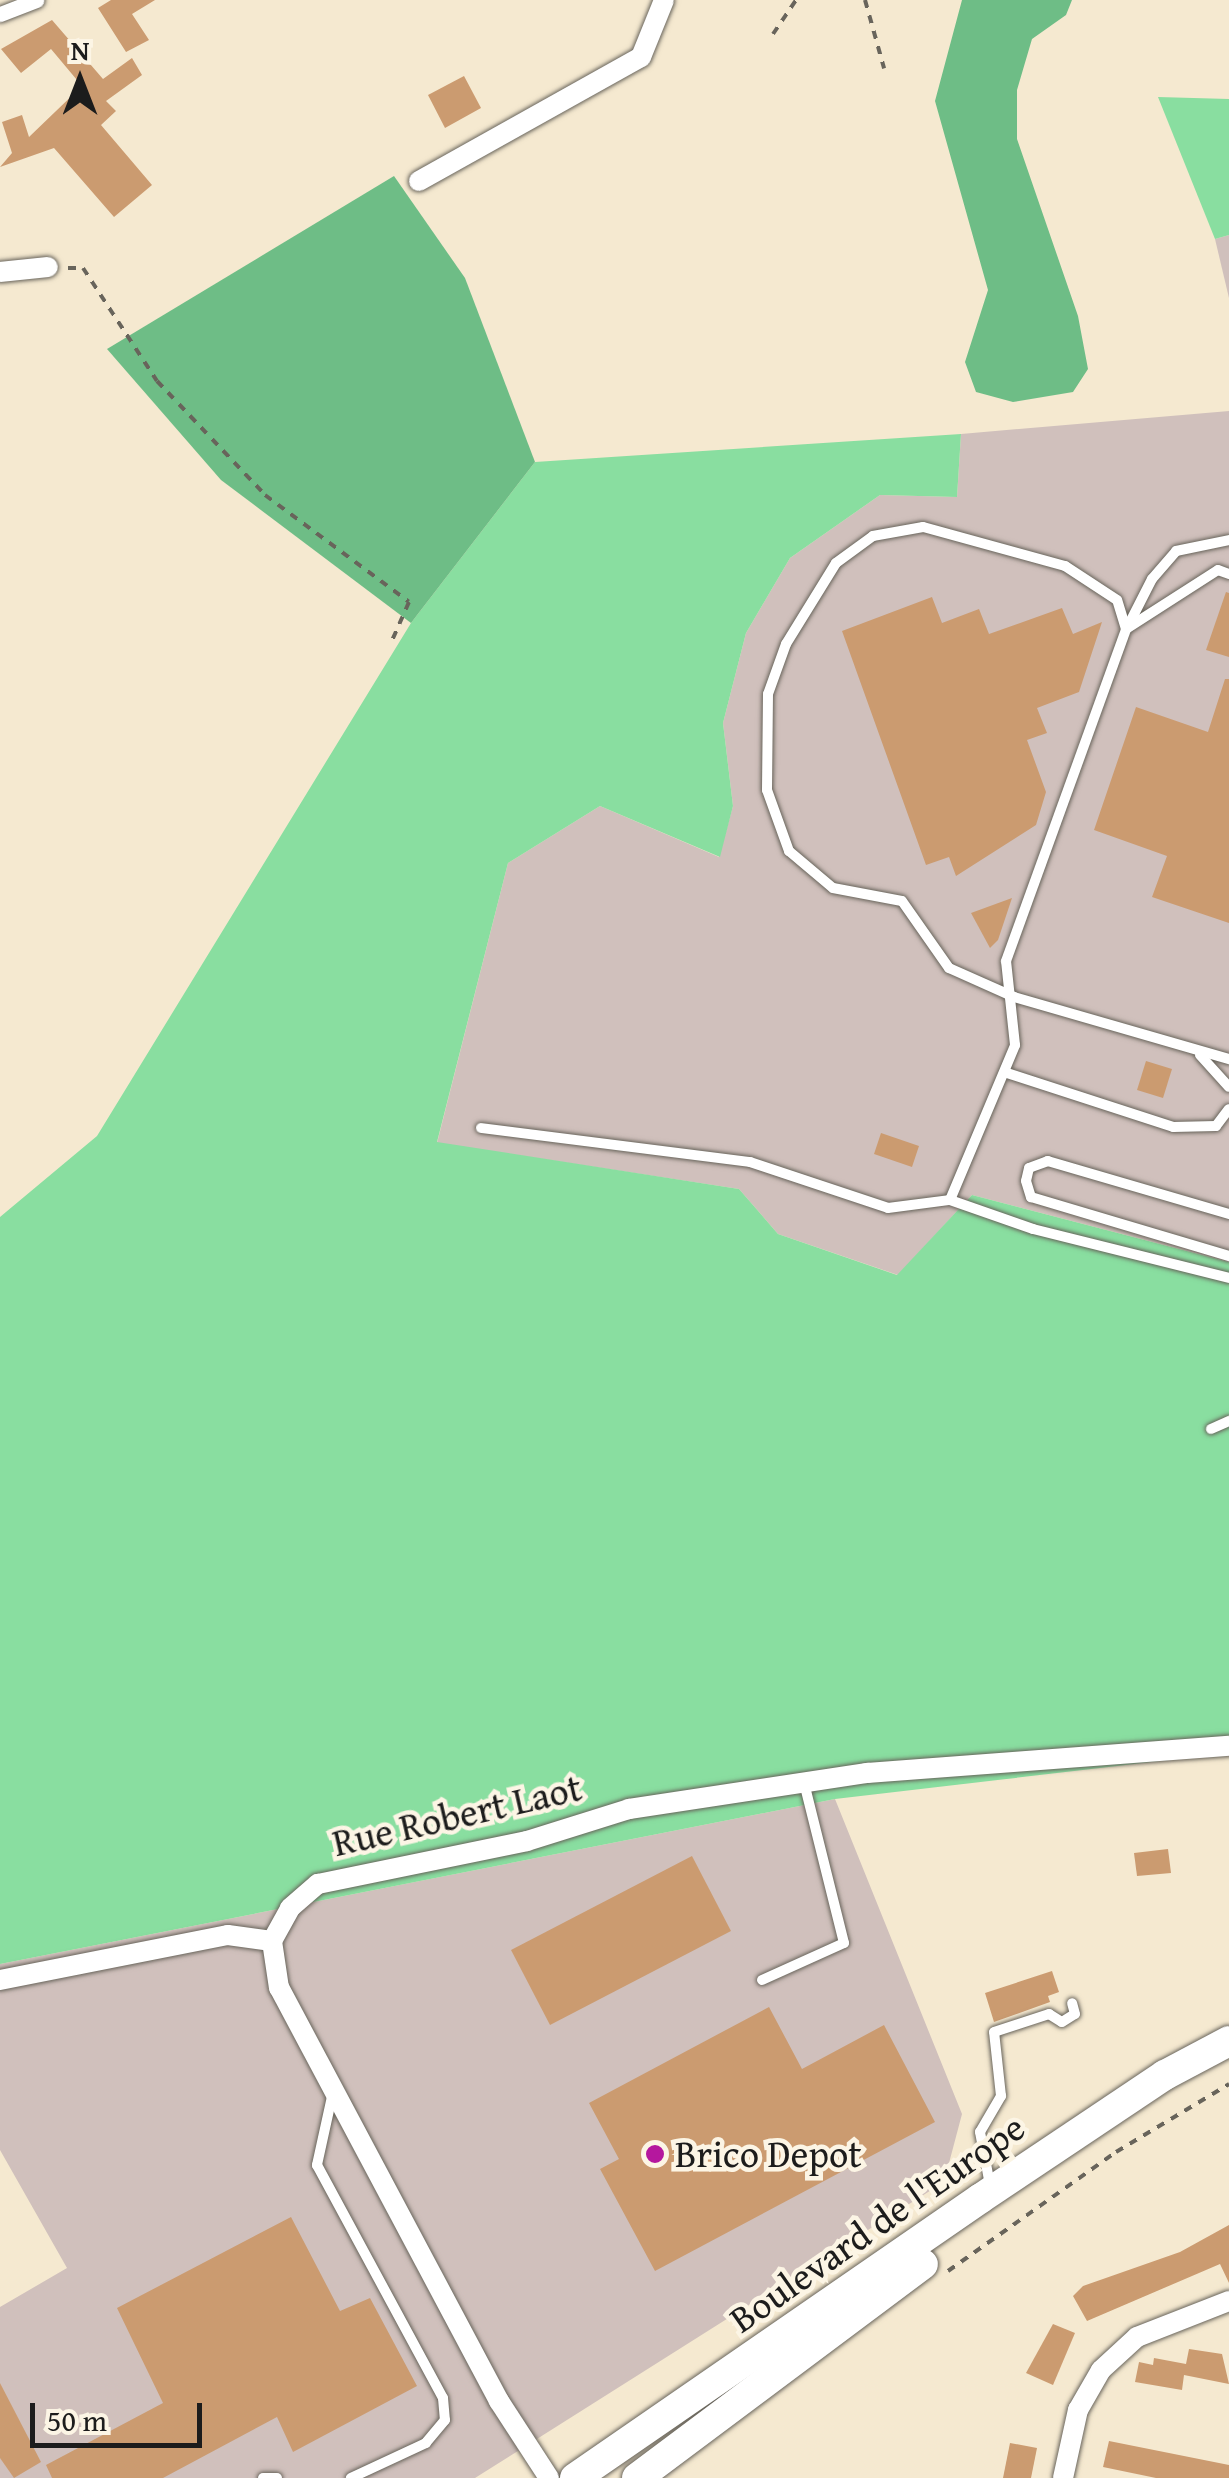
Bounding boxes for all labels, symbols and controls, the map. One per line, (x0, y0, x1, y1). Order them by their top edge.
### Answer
text: N (71, 29, 89, 70)
north arrow (30, 30, 130, 130)
street label: Rue Robert Laot (328, 1764, 586, 1866)
street label: Boulevard de l'Europe (721, 2104, 1033, 2342)
place label: Brico Depot (675, 2131, 862, 2177)
marker: Brico Depot (644, 2143, 666, 2165)
scale bar (35, 2383, 208, 2445)
text: 50 m (47, 2398, 107, 2442)

